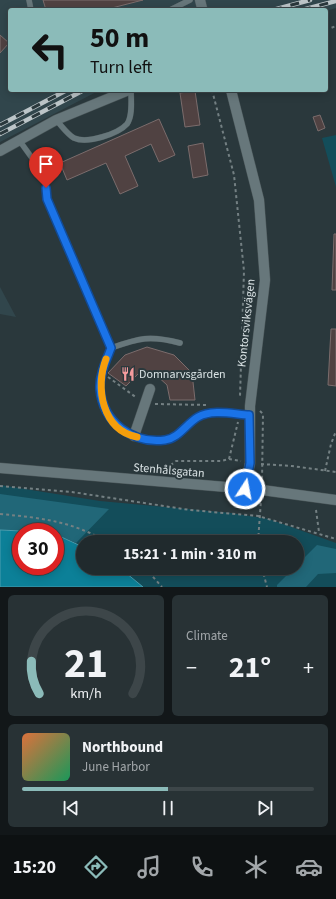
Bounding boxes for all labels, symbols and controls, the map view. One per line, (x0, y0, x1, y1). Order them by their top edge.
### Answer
text: 50 m (90, 18, 149, 58)
icon: left (24, 24, 76, 76)
text: Turn left (90, 55, 152, 80)
pin (29, 147, 63, 188)
icon: arrive (35, 153, 57, 175)
street label: Kontorsviksvägen (233, 278, 260, 368)
restaurant icon: Domnarvsgården (120, 366, 136, 382)
place label: Domnarvsgården (139, 366, 226, 383)
street label: Stenhålsgatan (133, 459, 205, 482)
position arrow (224, 468, 266, 510)
speed limit sign: 30 (12, 523, 64, 575)
text: 15:21 · 1 min · 310 m (123, 544, 257, 565)
text: Climate (186, 627, 228, 645)
text: 21 (64, 633, 108, 693)
text: 21° (229, 646, 271, 689)
text: − (186, 652, 197, 684)
text: + (303, 652, 314, 684)
text: km/h (70, 682, 102, 703)
text: Northbound (82, 737, 163, 758)
text: June Harbor (82, 758, 150, 776)
icon: previous (60, 797, 82, 819)
icon: pause (157, 797, 179, 819)
icon: next (254, 797, 276, 819)
icon: directions (82, 853, 110, 881)
icon: music (135, 853, 163, 881)
icon: phone (188, 853, 216, 881)
icon: climate (242, 853, 270, 881)
icon: car (295, 853, 323, 881)
text: 15:20 (13, 855, 56, 880)

